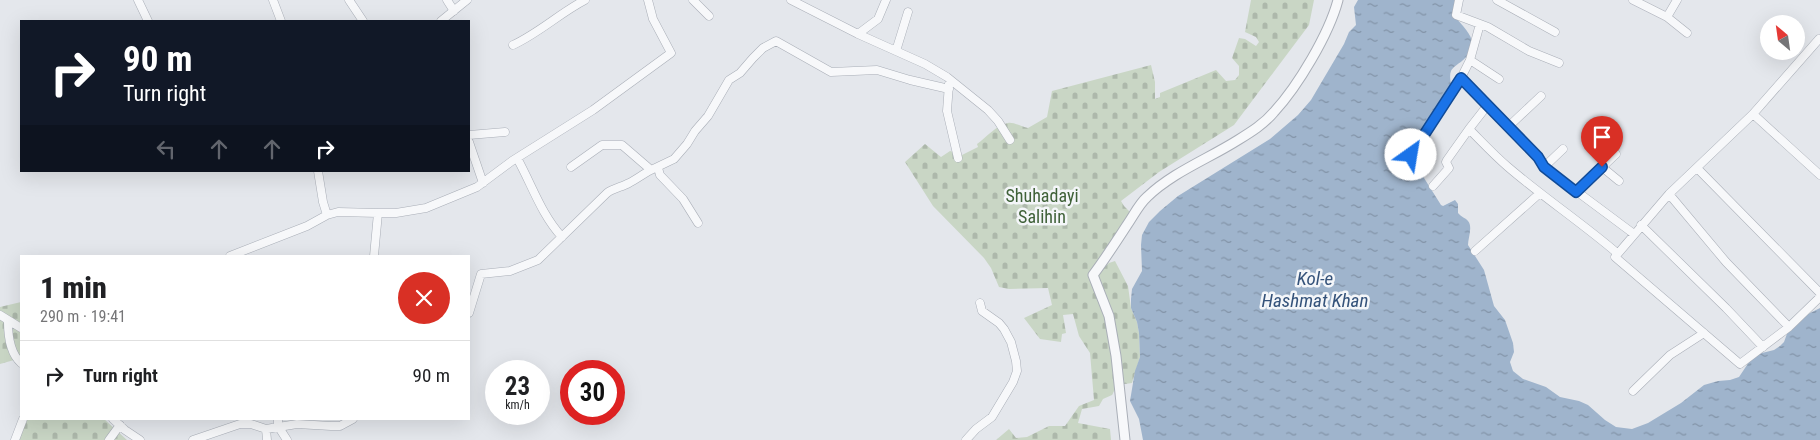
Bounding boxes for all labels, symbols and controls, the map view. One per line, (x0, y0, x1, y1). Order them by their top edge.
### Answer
north arrow (1760, 15, 1805, 60)
map controls (1760, 15, 1805, 60)
text: 90 m (123, 39, 192, 80)
icon: right (40, 40, 105, 105)
text: Turn right (123, 81, 206, 106)
pin (1581, 116, 1623, 167)
icon: arrive (1588, 123, 1616, 151)
position arrow (1384, 128, 1436, 180)
icon: left (152, 135, 180, 163)
icon: ahead (205, 135, 233, 163)
icon: ahead (258, 135, 286, 163)
icon: right (311, 135, 339, 163)
park label: Shuhadayi Salihin (1005, 185, 1079, 227)
water label: Kol-e Hashmat Khan (1262, 267, 1368, 312)
text: 1 min (40, 270, 107, 305)
button: close (398, 272, 450, 324)
text: 290 m · 19:41 (40, 307, 126, 326)
speed limit sign: 30 (560, 360, 625, 425)
icon: right (40, 362, 68, 390)
text: Turn right (83, 364, 158, 387)
text: 90 m (413, 364, 450, 387)
text: 23 (505, 372, 530, 401)
text: km/h (505, 398, 530, 412)

